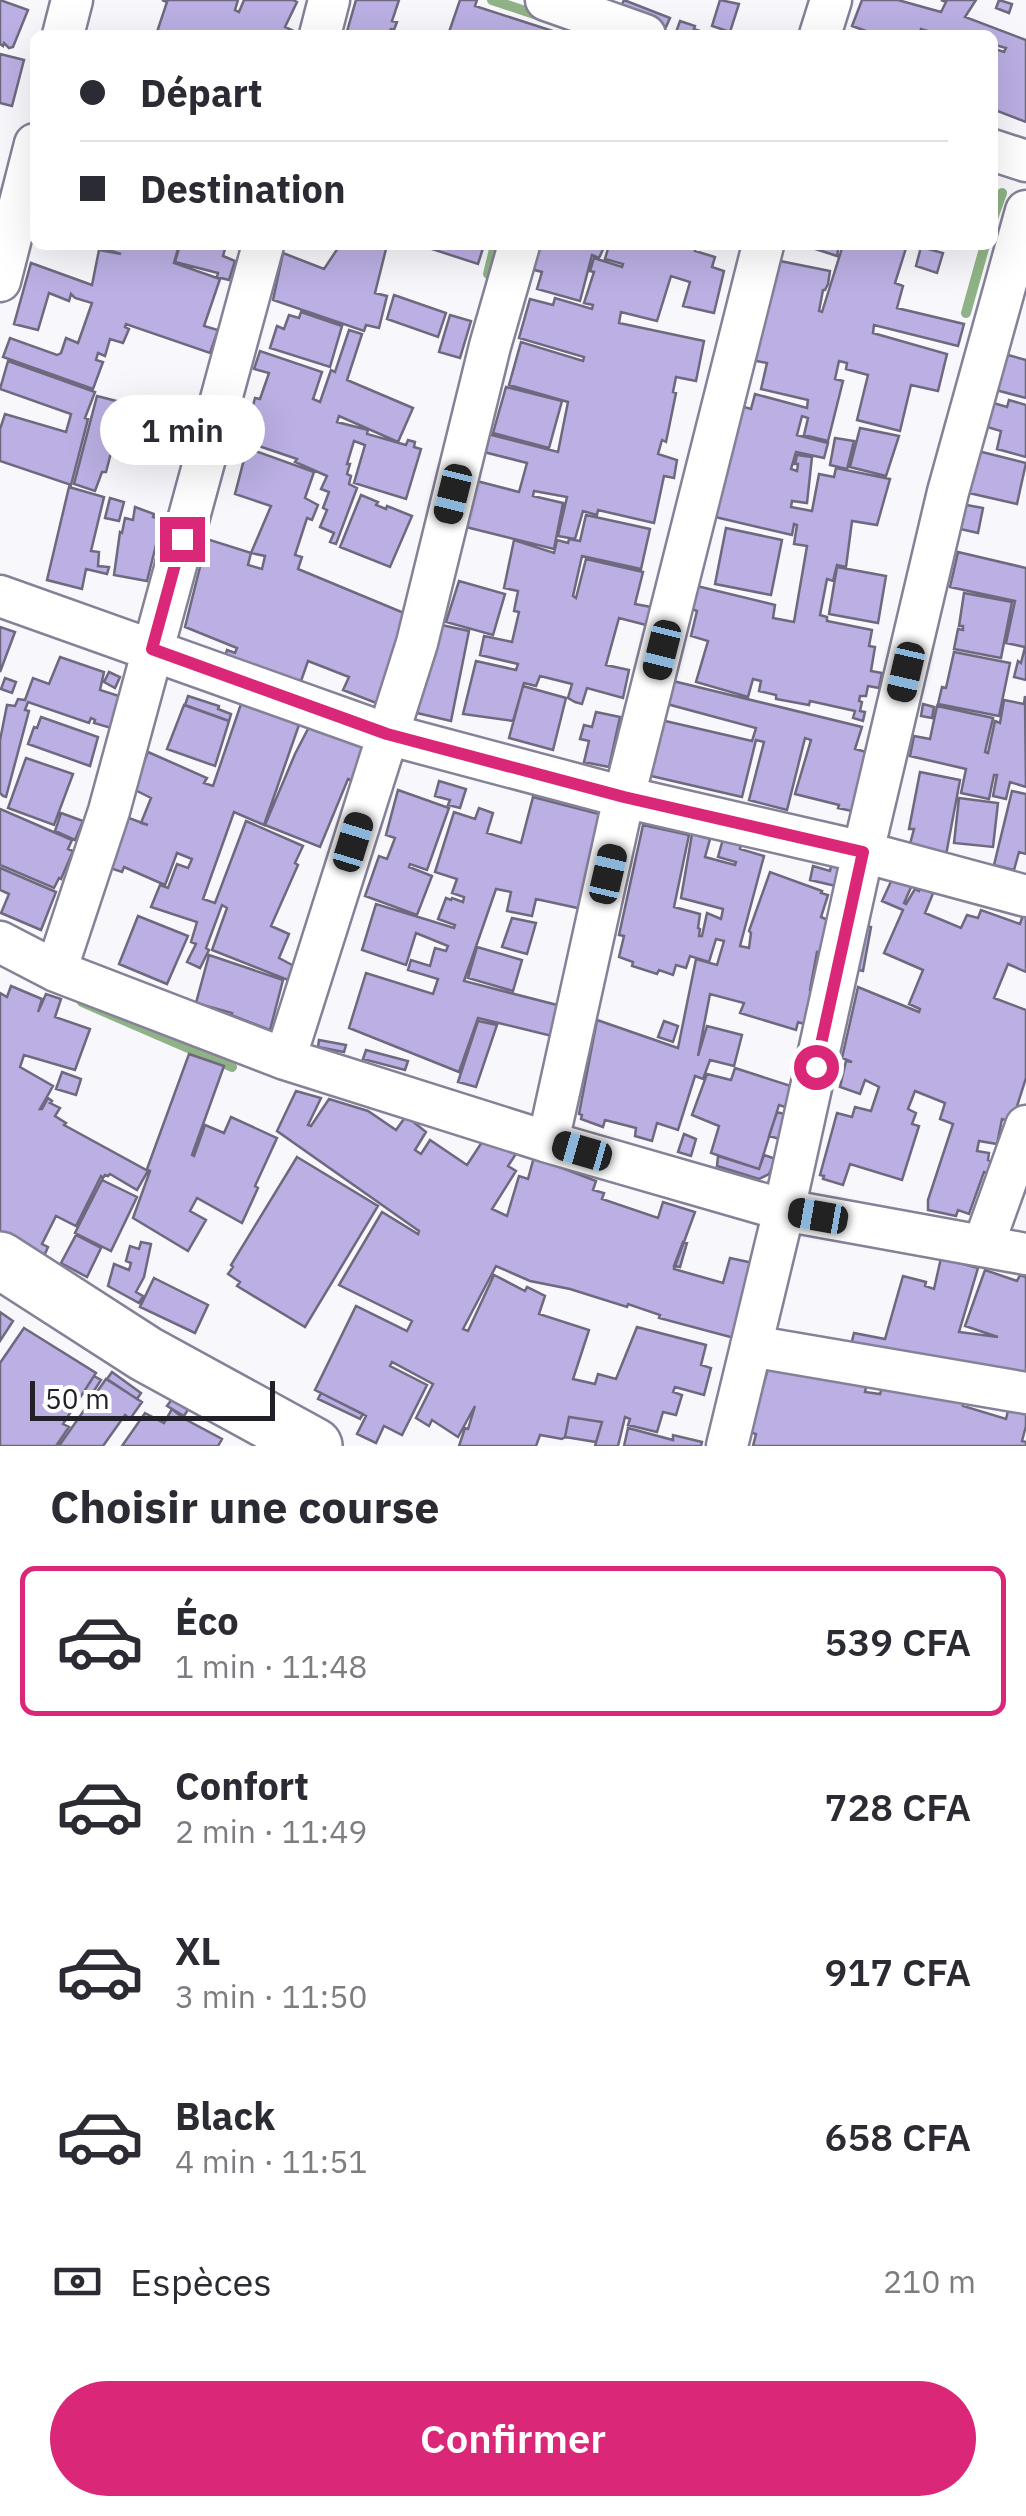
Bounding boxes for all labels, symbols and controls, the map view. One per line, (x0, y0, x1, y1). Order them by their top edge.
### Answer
text: Départ (140, 68, 263, 117)
text: Destination (140, 164, 346, 213)
callout: 1 min (100, 394, 264, 464)
text: 1 min (141, 409, 224, 451)
car (431, 461, 475, 527)
route end (160, 517, 205, 562)
car (640, 617, 684, 683)
car (885, 639, 927, 705)
car (330, 809, 376, 875)
car (587, 841, 629, 907)
route start (794, 1045, 839, 1090)
car (549, 1128, 615, 1174)
car (786, 1196, 850, 1236)
scale bar (30, 1376, 275, 1420)
text: 50 m (45, 1380, 110, 1417)
text: Choisir une course (50, 1477, 440, 1535)
icon: car (55, 1596, 145, 1686)
text: Éco (175, 1596, 239, 1645)
text: 539 CFA (825, 1617, 971, 1666)
text: 1 min · 11:48 (175, 1645, 368, 1687)
icon: car (55, 1761, 145, 1851)
text: Confort (175, 1761, 309, 1810)
text: 728 CFA (825, 1782, 971, 1831)
text: 2 min · 11:49 (175, 1810, 368, 1852)
icon: car (55, 1926, 145, 2016)
text: XL (175, 1926, 221, 1975)
text: 917 CFA (825, 1947, 971, 1996)
text: 3 min · 11:50 (175, 1975, 368, 2017)
icon: car (55, 2091, 145, 2181)
text: Black (175, 2091, 275, 2140)
text: 658 CFA (825, 2112, 971, 2161)
text: 4 min · 11:51 (175, 2140, 368, 2182)
icon: cash (50, 2254, 105, 2309)
text: Espèces (130, 2257, 272, 2306)
text: 210 m (883, 2260, 976, 2302)
button: Confirmer (50, 2381, 976, 2496)

